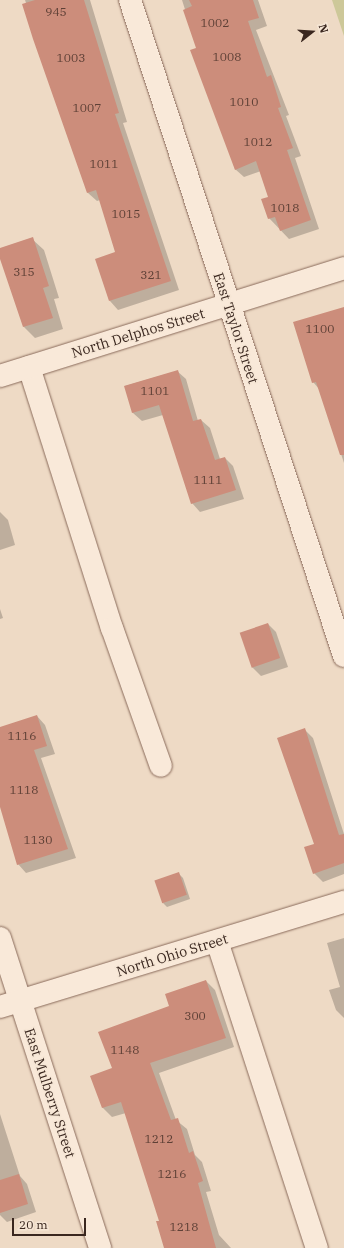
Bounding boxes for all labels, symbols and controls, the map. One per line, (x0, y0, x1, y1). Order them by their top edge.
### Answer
house number: 945 (45, 5, 67, 19)
north arrow (292, 12, 332, 52)
house number: 1002 (201, 16, 229, 30)
text: N (316, 22, 331, 35)
house number: 1008 (213, 50, 241, 64)
house number: 1003 (57, 51, 85, 65)
house number: 1010 (230, 95, 258, 109)
house number: 1007 (73, 101, 101, 115)
house number: 1012 (244, 135, 272, 149)
house number: 1011 (90, 157, 118, 171)
house number: 1018 (271, 201, 299, 215)
house number: 1015 (112, 207, 140, 221)
house number: 315 (13, 265, 35, 279)
house number: 321 (140, 268, 162, 282)
street label: East Taylor Street (210, 270, 262, 386)
street label: North Delphos Street (69, 305, 207, 361)
house number: 1100 (306, 322, 334, 336)
house number: 1101 (141, 384, 169, 398)
house number: 1111 (194, 473, 222, 487)
house number: 1116 (8, 729, 36, 743)
house number: 1118 (10, 783, 38, 797)
house number: 1130 (24, 833, 52, 847)
street label: North Ohio Street (114, 930, 230, 980)
house number: 300 (184, 1009, 206, 1023)
street label: East Mulberry Street (21, 1026, 79, 1160)
house number: 1148 (111, 1043, 139, 1057)
house number: 1212 (145, 1132, 173, 1146)
house number: 1216 (158, 1167, 186, 1181)
scale bar (14, 1210, 88, 1236)
text: 20 m (19, 1217, 48, 1232)
house number: 1218 (170, 1220, 198, 1234)

